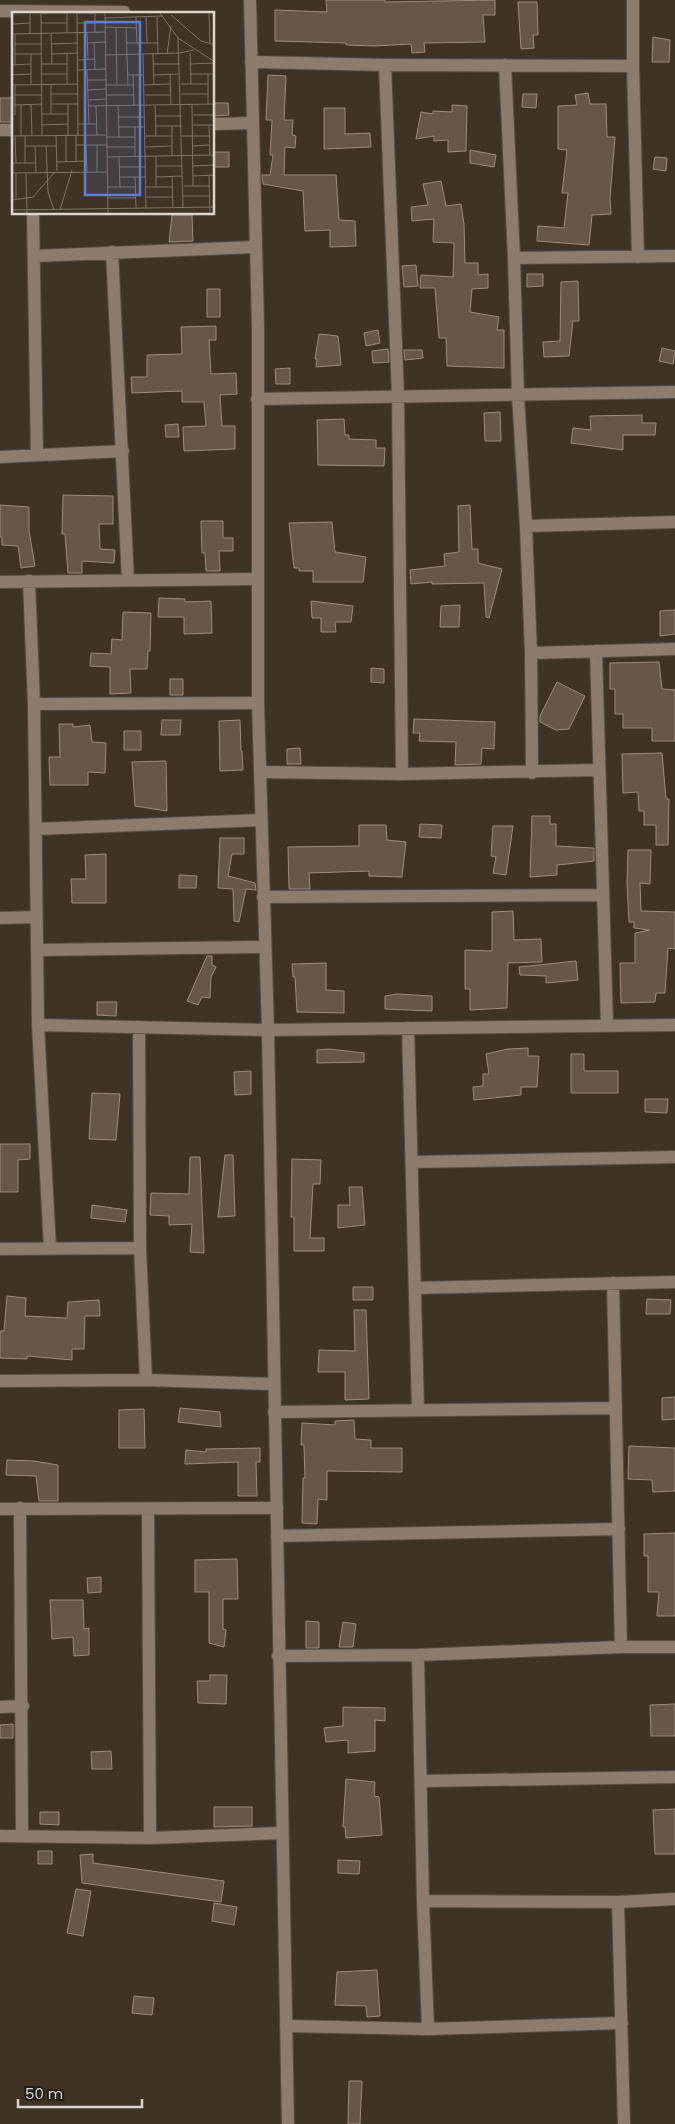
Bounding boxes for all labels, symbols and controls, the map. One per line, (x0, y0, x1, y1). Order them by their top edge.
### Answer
inset map (12, 12, 215, 215)
scale bar (18, 2076, 141, 2108)
text: 50 m (25, 2083, 63, 2104)

